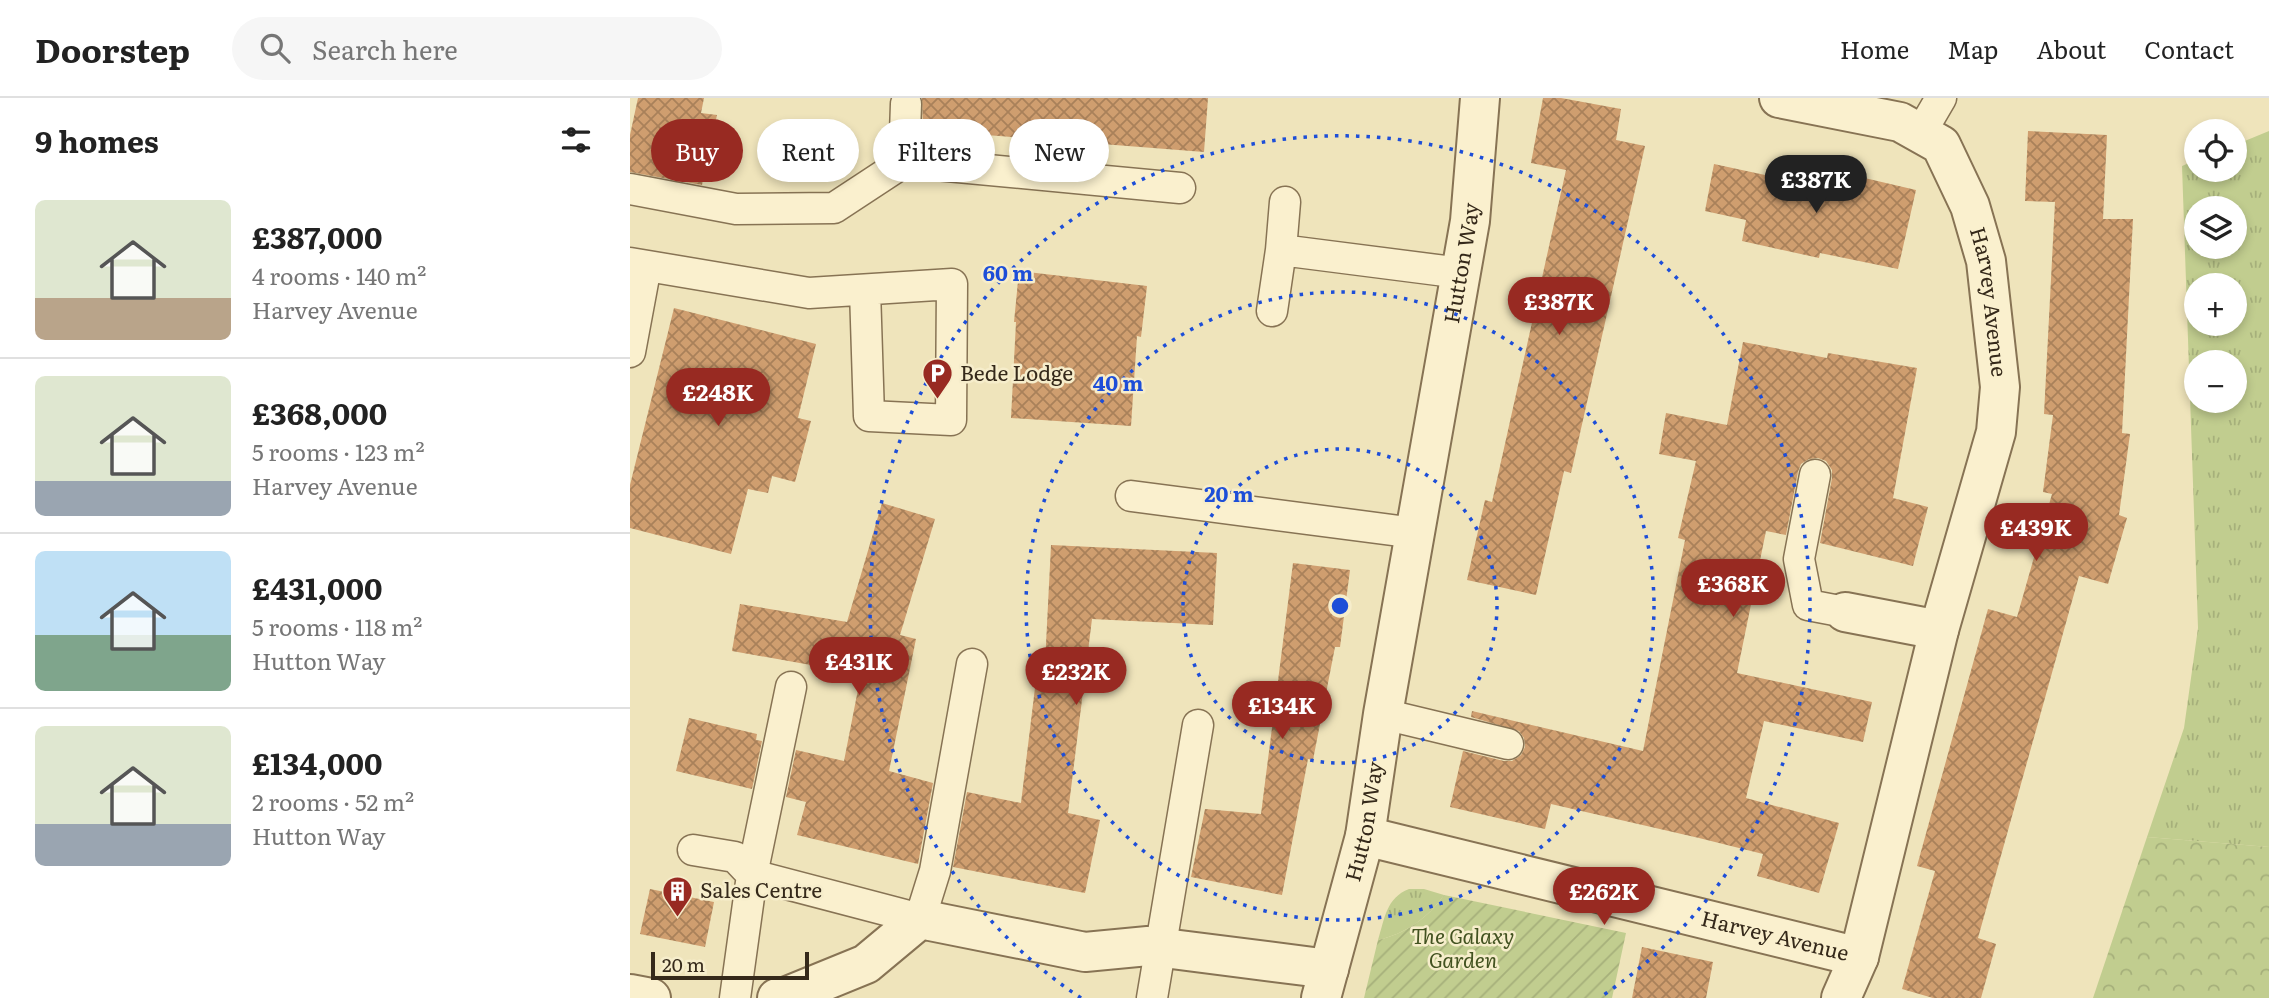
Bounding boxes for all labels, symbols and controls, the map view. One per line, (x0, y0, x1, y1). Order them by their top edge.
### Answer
search box (232, 17, 722, 80)
text: Doorstep (35, 24, 190, 73)
icon: search (256, 29, 294, 67)
text: Search here (312, 29, 458, 68)
text: Home (1840, 31, 1909, 66)
text: Map (1947, 31, 1998, 66)
text: About (2036, 31, 2106, 66)
text: Contact (2144, 31, 2234, 66)
text: 9 homes (35, 118, 159, 162)
chip: Buy (651, 119, 743, 182)
chip: Rent (757, 119, 859, 182)
chip: Filters (873, 119, 995, 182)
chip: New (1009, 119, 1109, 182)
map controls (2184, 119, 2247, 413)
button: locate (2184, 119, 2247, 182)
icon: filters (557, 121, 595, 159)
pin: £387K (1767, 156, 1865, 215)
text: £387K (1781, 161, 1851, 195)
button: layers (2184, 196, 2247, 259)
street label: Hutton Way (1434, 201, 1485, 325)
text: £387,000 (252, 214, 382, 258)
street label: Harvey Avenue (1964, 223, 2017, 378)
icon: home (91, 228, 175, 312)
text: 60 m (983, 256, 1033, 287)
text: 4 rooms · 140 m² (252, 258, 426, 292)
button: + (2184, 273, 2247, 336)
pin: £387K (1510, 278, 1608, 337)
text: £387K (1524, 283, 1594, 317)
text: Harvey Avenue (252, 292, 418, 326)
button: − (2184, 350, 2247, 413)
place label: Bede Lodge (960, 356, 1073, 387)
parking icon: Bede Lodge (920, 357, 954, 401)
text: 40 m (1093, 366, 1143, 397)
pin: £248K (669, 368, 767, 428)
text: £248K (682, 374, 754, 408)
text: £368,000 (252, 390, 387, 434)
icon: home (91, 404, 175, 488)
text: 5 rooms · 123 m² (252, 434, 425, 468)
text: Harvey Avenue (252, 468, 418, 502)
text: 20 m (1204, 477, 1254, 508)
pin: £439K (1987, 504, 2085, 563)
text: £439K (2000, 509, 2072, 543)
pin: £368K (1684, 560, 1782, 619)
text: £431,000 (252, 565, 383, 609)
text: £368K (1697, 565, 1769, 599)
icon: home (91, 579, 175, 663)
centre of rings (1328, 594, 1352, 618)
text: 5 rooms · 118 m² (252, 609, 422, 643)
pin: £431K (810, 638, 908, 697)
text: Hutton Way (252, 643, 385, 677)
text: £431K (825, 643, 893, 677)
pin: £232K (1027, 648, 1125, 707)
text: £232K (1041, 653, 1111, 687)
pin: £134K (1233, 682, 1331, 741)
text: £134K (1248, 687, 1316, 721)
text: £134,000 (252, 740, 383, 784)
icon: home (91, 754, 175, 838)
street label: Hutton Way (1335, 758, 1389, 885)
text: 2 rooms · 52 m² (252, 784, 414, 818)
text: Hutton Way (252, 818, 385, 852)
pin: £262K (1555, 868, 1653, 927)
place label: Sales Centre (700, 873, 822, 904)
text: £262K (1569, 873, 1639, 907)
building icon: Sales Centre (660, 874, 694, 918)
street label: Harvey Avenue (1698, 901, 1853, 967)
park label: The Galaxy Garden (1412, 919, 1514, 974)
scale bar (651, 949, 808, 981)
text: 20 m (662, 950, 705, 978)

